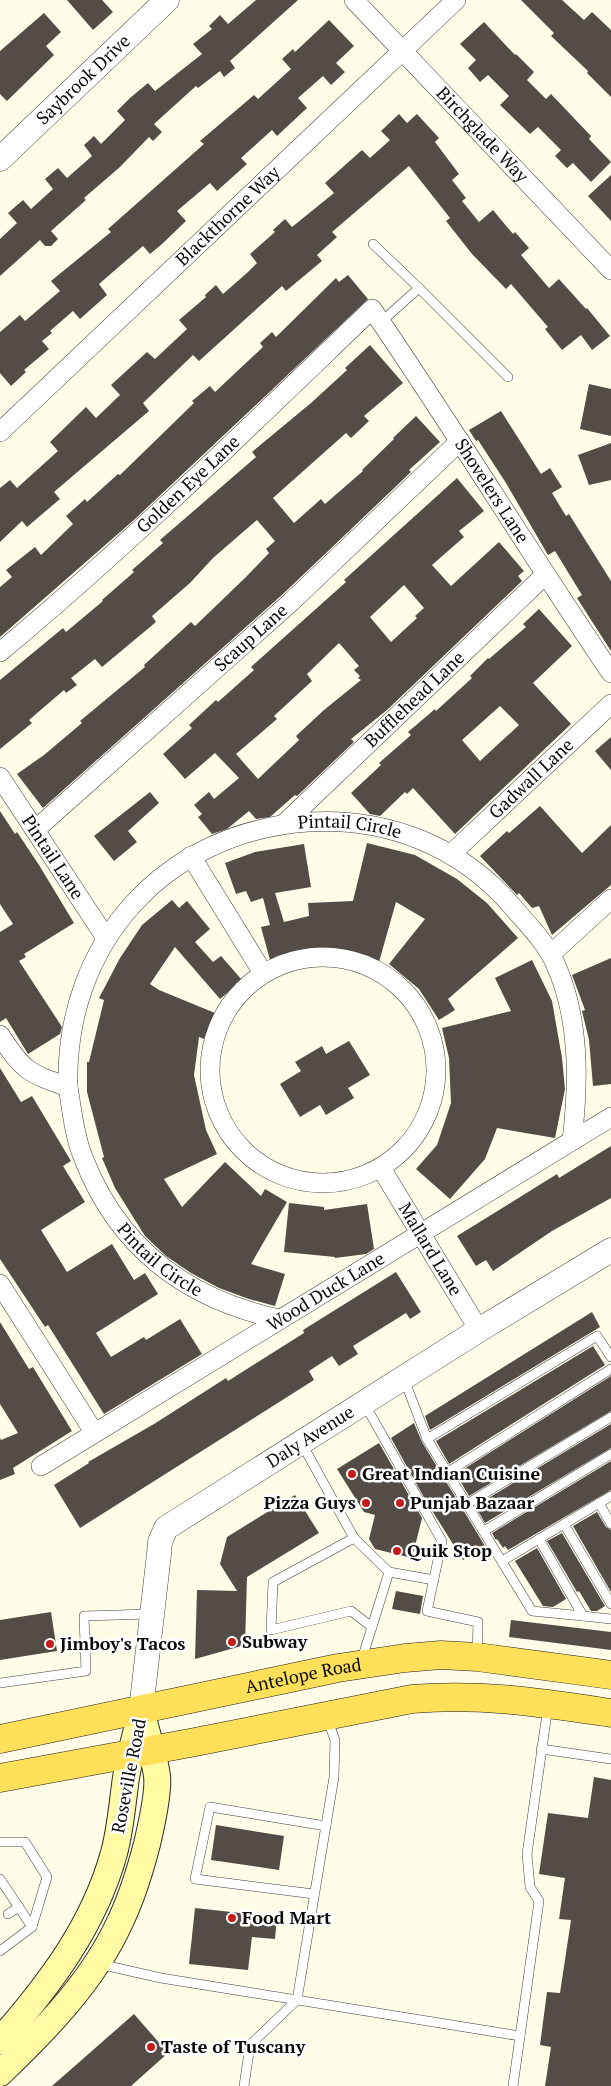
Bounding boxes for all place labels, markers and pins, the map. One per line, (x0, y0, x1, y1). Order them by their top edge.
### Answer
place label: Great Indian Cuisine (362, 1461, 540, 1485)
marker: Great Indian Cuisine (346, 1468, 358, 1480)
place label: Pizza Guys (264, 1490, 356, 1514)
place label: Punjab Bazaar (410, 1490, 534, 1514)
marker: Pizza Guys (360, 1497, 372, 1509)
marker: Punjab Bazaar (394, 1497, 406, 1509)
place label: Quik Stop (407, 1538, 492, 1562)
marker: Quik Stop (391, 1545, 403, 1557)
place label: Subway (242, 1629, 308, 1653)
place label: Jimboy's Tacos (60, 1631, 186, 1655)
marker: Subway (226, 1636, 238, 1648)
marker: Jimboy's Tacos (44, 1638, 56, 1650)
place label: Food Mart (242, 1905, 331, 1929)
marker: Food Mart (226, 1912, 238, 1924)
place label: Taste of Tuscany (161, 2034, 306, 2058)
marker: Taste of Tuscany (145, 2041, 157, 2053)

